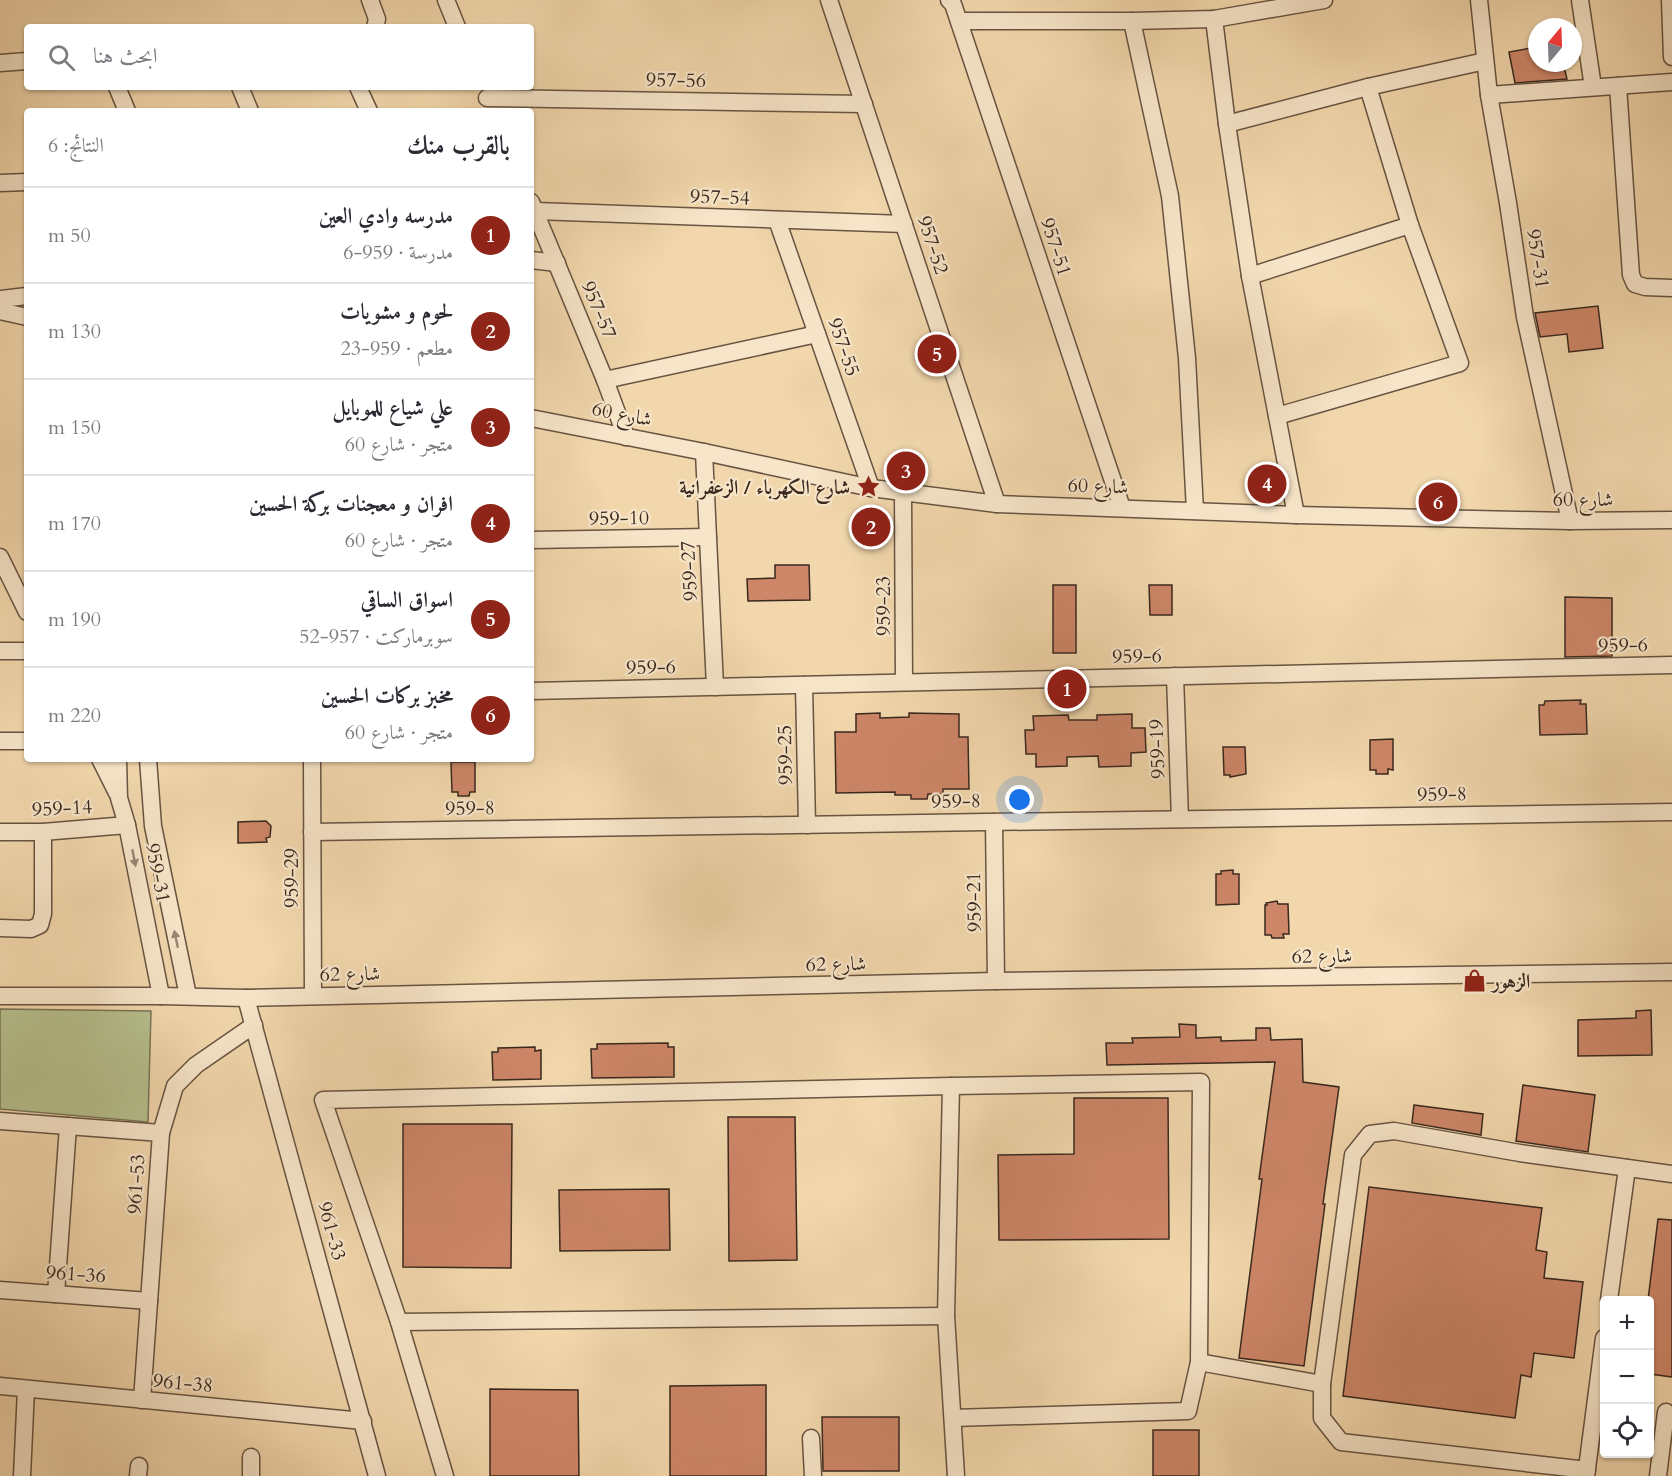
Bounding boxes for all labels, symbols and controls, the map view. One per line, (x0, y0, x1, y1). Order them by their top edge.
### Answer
north arrow (1528, 18, 1582, 72)
search box (24, 24, 534, 90)
icon: search (45, 41, 78, 74)
text: ابحث هنا (93, 41, 158, 71)
street label: 957-56 (646, 66, 706, 94)
text: بالقرب منك (407, 128, 510, 163)
text: النتائج: 6 (48, 132, 104, 159)
street label: 957-54 (689, 182, 751, 212)
text: مدرسه وادي العين (319, 201, 453, 231)
street label: 957-52 (911, 212, 955, 278)
street label: 957-51 (1034, 214, 1078, 280)
text: 50 m (48, 222, 91, 249)
text: 1 (485, 222, 496, 249)
street label: 957-31 (1520, 227, 1556, 291)
text: مدرسة · 959-6 (343, 239, 453, 266)
street label: 957-57 (575, 277, 623, 343)
text: لحوم و مشويات (340, 297, 453, 327)
street label: 957-55 (821, 314, 867, 380)
text: 130 m (48, 318, 101, 345)
text: 2 (485, 318, 496, 345)
pin: 5 (918, 332, 956, 376)
text: مطعم · 959-23 (340, 335, 453, 362)
text: علي شياع للموبايل (332, 393, 453, 423)
street label: شارع 60 (589, 395, 654, 437)
text: 150 m (48, 414, 101, 441)
text: 3 (485, 414, 496, 441)
text: متجر · شارع 60 (345, 431, 453, 458)
pin: 3 (886, 448, 926, 494)
pin: 4 (1248, 462, 1286, 506)
street label: شارع 60 (1067, 471, 1129, 505)
place label: شارع الكهرباء / الزعفرانية (679, 474, 850, 504)
place icon: شارع الكهرباء / الزعفرانية (855, 474, 881, 500)
pin: 6 (1418, 480, 1458, 524)
street label: شارع 60 (1553, 486, 1613, 517)
text: افران و معجنات بركة الحسين (249, 489, 453, 519)
street label: 959-10 (589, 504, 649, 532)
pin: 2 (852, 504, 890, 550)
text: 170 m (48, 510, 101, 537)
text: 4 (485, 510, 496, 537)
text: متجر · شارع 60 (345, 527, 453, 554)
street label: 959-27 (674, 540, 704, 602)
street label: 959-23 (870, 576, 897, 636)
text: اسواق الساقي (360, 585, 453, 615)
text: 190 m (48, 606, 101, 633)
text: 5 (485, 606, 496, 633)
text: سوبرماركت · 957-52 (299, 623, 453, 650)
street label: 959-6 (1598, 631, 1648, 659)
street label: 959-6 (1112, 642, 1162, 670)
street label: 959-6 (626, 653, 676, 681)
pin: 1 (1048, 666, 1086, 712)
text: مخبز بركات الحسين (321, 681, 453, 711)
text: 220 m (48, 702, 101, 729)
text: 6 (485, 702, 496, 729)
street label: 959-19 (1142, 718, 1172, 780)
text: متجر · شارع 60 (345, 719, 453, 746)
street label: 959-25 (771, 725, 799, 785)
street label: 959-8 (1417, 780, 1467, 808)
your location (1005, 785, 1034, 814)
street label: 959-8 (931, 787, 981, 815)
street label: 959-14 (31, 793, 93, 823)
street label: 959-8 (445, 794, 495, 822)
street label: 959-31 (139, 841, 177, 905)
one-way arrow (130, 848, 139, 867)
street label: 959-29 (278, 848, 305, 908)
street label: 959-21 (960, 872, 988, 932)
one-way arrow (171, 930, 181, 948)
street label: شارع 62 (1291, 942, 1353, 974)
street label: شارع 62 (805, 950, 867, 982)
street label: شارع 62 (319, 960, 381, 992)
shop icon: الزهور (1461, 968, 1487, 994)
place label: الزهور (1490, 968, 1530, 995)
street label: 961-53 (120, 1153, 152, 1215)
street label: 961-33 (311, 1198, 353, 1264)
street label: 961-36 (45, 1258, 107, 1290)
map controls (1600, 1296, 1654, 1458)
button: + (1600, 1296, 1654, 1350)
button: − (1600, 1350, 1654, 1404)
street label: 961-38 (152, 1367, 214, 1399)
button: locate (1600, 1404, 1654, 1458)

